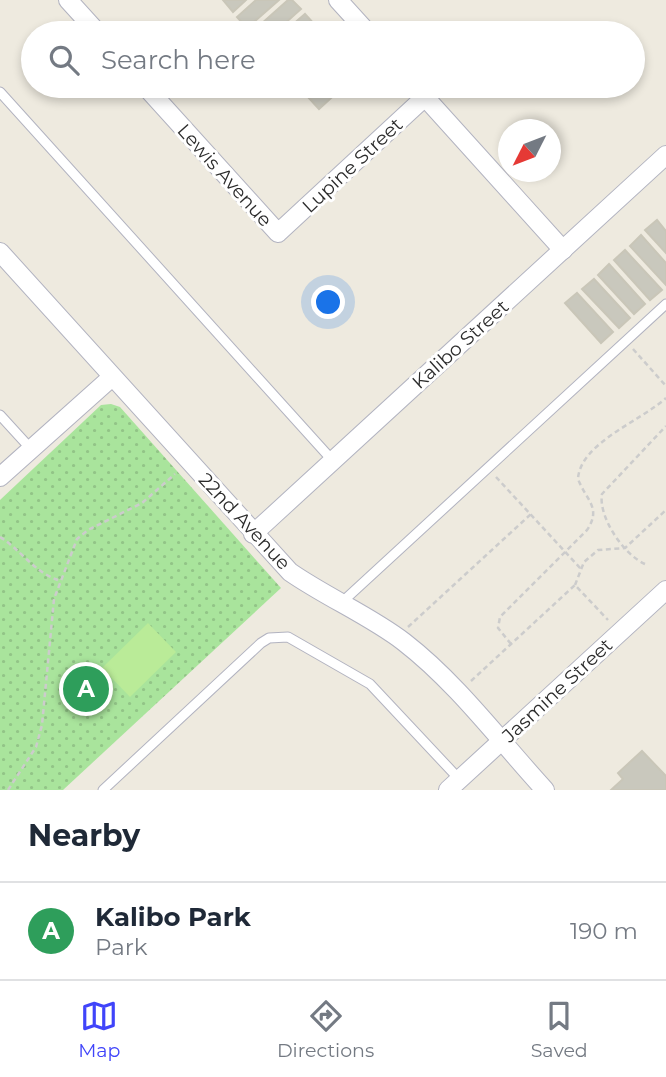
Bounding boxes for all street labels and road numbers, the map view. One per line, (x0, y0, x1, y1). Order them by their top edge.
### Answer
street label: Lupine Street (297, 113, 407, 218)
street label: Lewis Avenue (173, 119, 277, 231)
street label: Kalibo Street (407, 295, 514, 394)
street label: 22nd Avenue (194, 468, 295, 575)
street label: Jasmine Street (497, 633, 617, 748)

